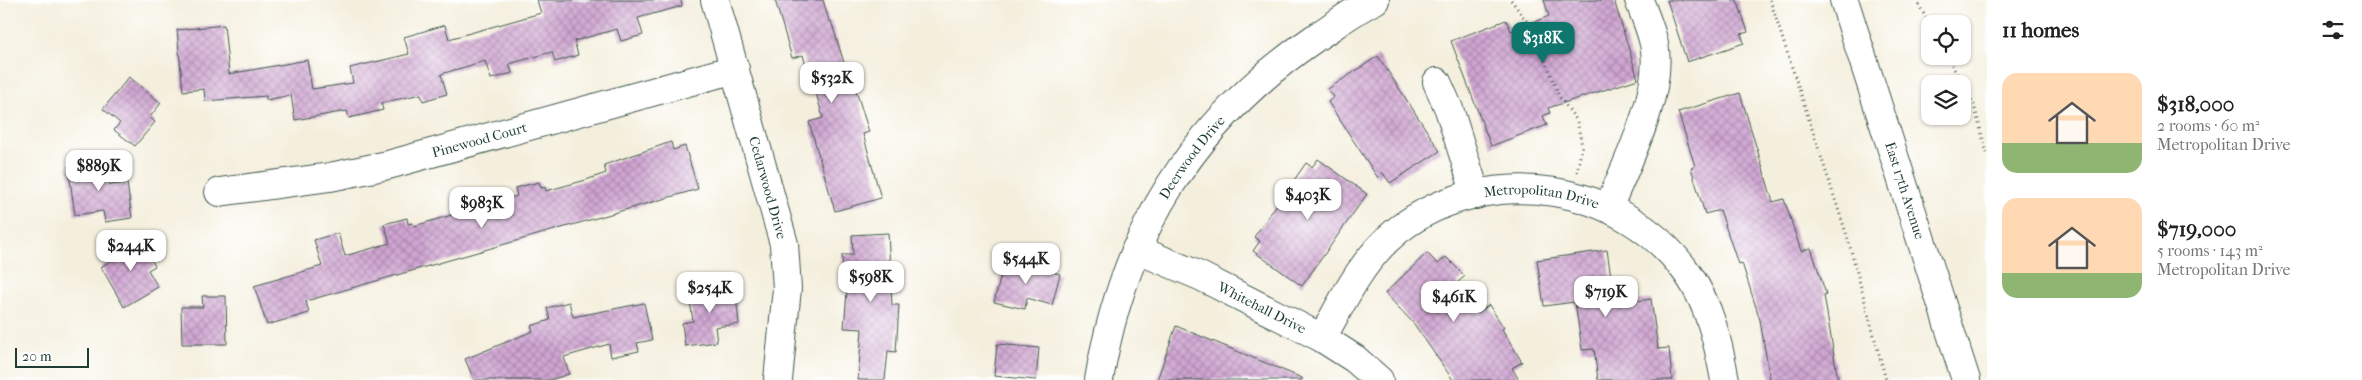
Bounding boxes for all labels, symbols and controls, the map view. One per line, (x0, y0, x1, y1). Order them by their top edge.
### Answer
map controls (1921, 15, 1971, 125)
button: locate (1921, 15, 1971, 65)
icon: filters (2319, 16, 2347, 44)
text: 11 homes (2002, 18, 2079, 42)
pin: $318K (1508, 22, 1578, 64)
text: $318K (1523, 28, 1563, 47)
pin: $532K (797, 62, 867, 104)
text: $532K (811, 68, 853, 87)
button: layers (1921, 75, 1971, 125)
text: $318,000 (2157, 92, 2234, 116)
icon: home (2042, 93, 2102, 153)
street label: Deerwood Drive (1156, 112, 1229, 202)
text: 2 rooms · 60 m² (2157, 116, 2260, 135)
street label: Pinewood Court (430, 119, 529, 161)
street label: Cedarwood Drive (745, 135, 790, 241)
text: Metropolitan Drive (2157, 135, 2291, 154)
street label: East 17th Avenue (1881, 140, 1928, 241)
pin: $889K (64, 150, 134, 192)
text: $889K (77, 156, 121, 175)
pin: $403K (1273, 178, 1343, 221)
street label: Metropolitan Drive (1483, 181, 1602, 213)
text: $403K (1285, 185, 1331, 204)
pin: $983K (447, 186, 517, 229)
text: $983K (460, 193, 504, 212)
text: $719,000 (2157, 217, 2236, 241)
icon: home (2042, 218, 2102, 278)
pin: $244K (96, 230, 166, 272)
text: $244K (107, 236, 155, 255)
text: 5 rooms · 143 m² (2157, 241, 2262, 260)
pin: $544K (991, 242, 1061, 285)
text: $544K (1003, 249, 1049, 268)
pin: $598K (836, 260, 906, 303)
text: Metropolitan Drive (2157, 260, 2291, 279)
text: $598K (849, 267, 893, 286)
pin: $254K (675, 272, 745, 314)
pin: $719K (1571, 276, 1641, 318)
text: $254K (687, 278, 733, 297)
street label: Whitehall Drive (1214, 278, 1309, 338)
pin: $461K (1419, 280, 1489, 323)
text: $719K (1585, 282, 1627, 301)
text: $461K (1432, 287, 1476, 306)
scale bar (15, 345, 89, 368)
text: 20 m (22, 348, 52, 365)

